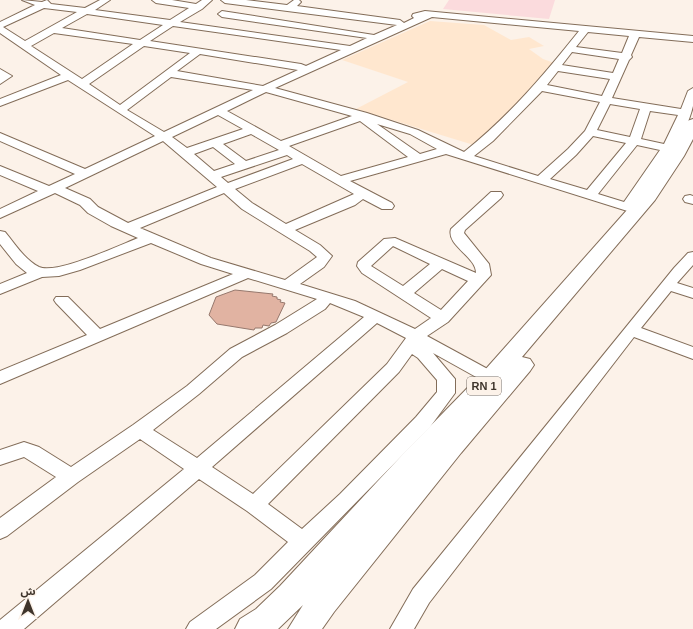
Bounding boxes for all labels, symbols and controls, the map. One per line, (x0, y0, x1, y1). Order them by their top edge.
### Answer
road number: RN 1 (467, 377, 501, 395)
north arrow (8, 581, 48, 621)
text: ش (20, 585, 36, 598)

